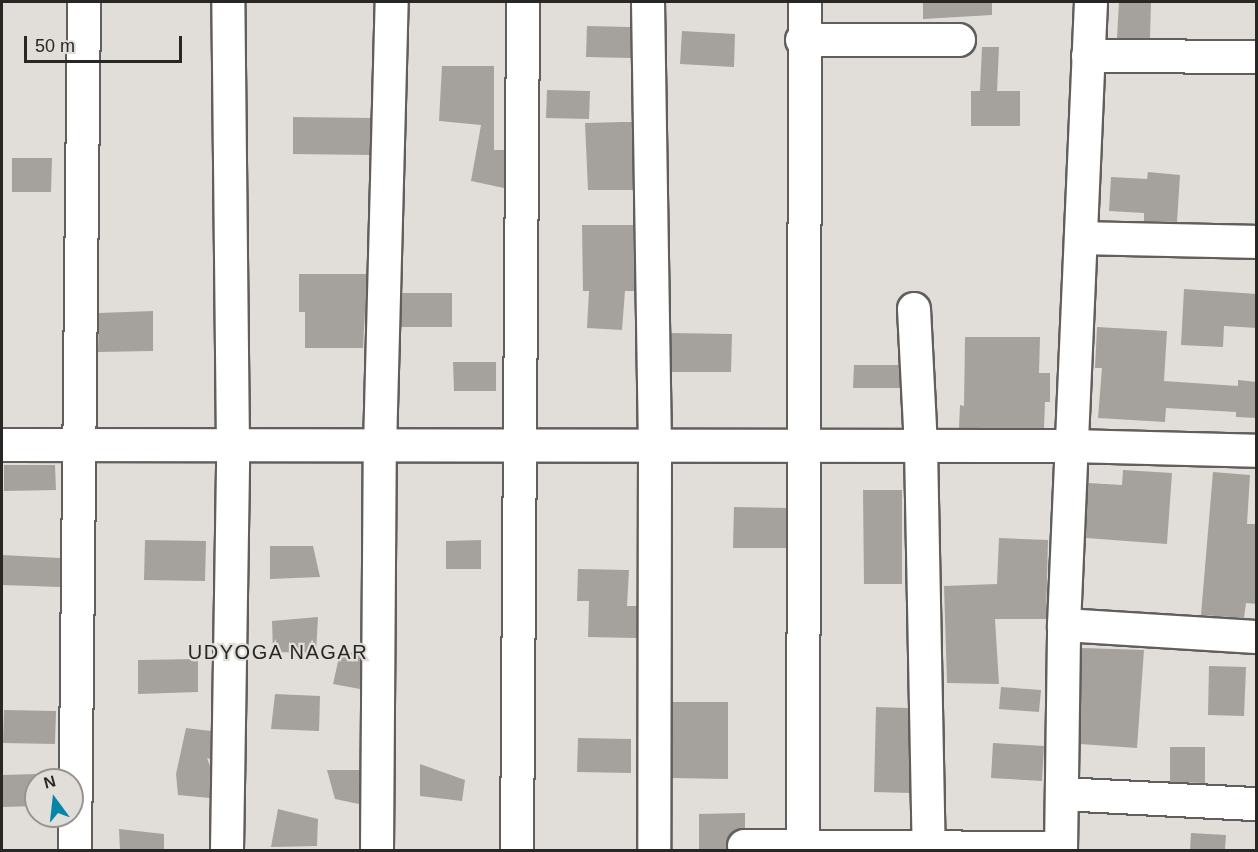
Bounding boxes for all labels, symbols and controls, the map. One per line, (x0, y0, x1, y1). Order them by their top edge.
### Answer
scale bar (27, 24, 184, 62)
text: 50 m (35, 36, 75, 56)
district label: UDYOGA NAGAR (187, 640, 369, 664)
north arrow (24, 768, 84, 828)
text: N (42, 772, 58, 792)

